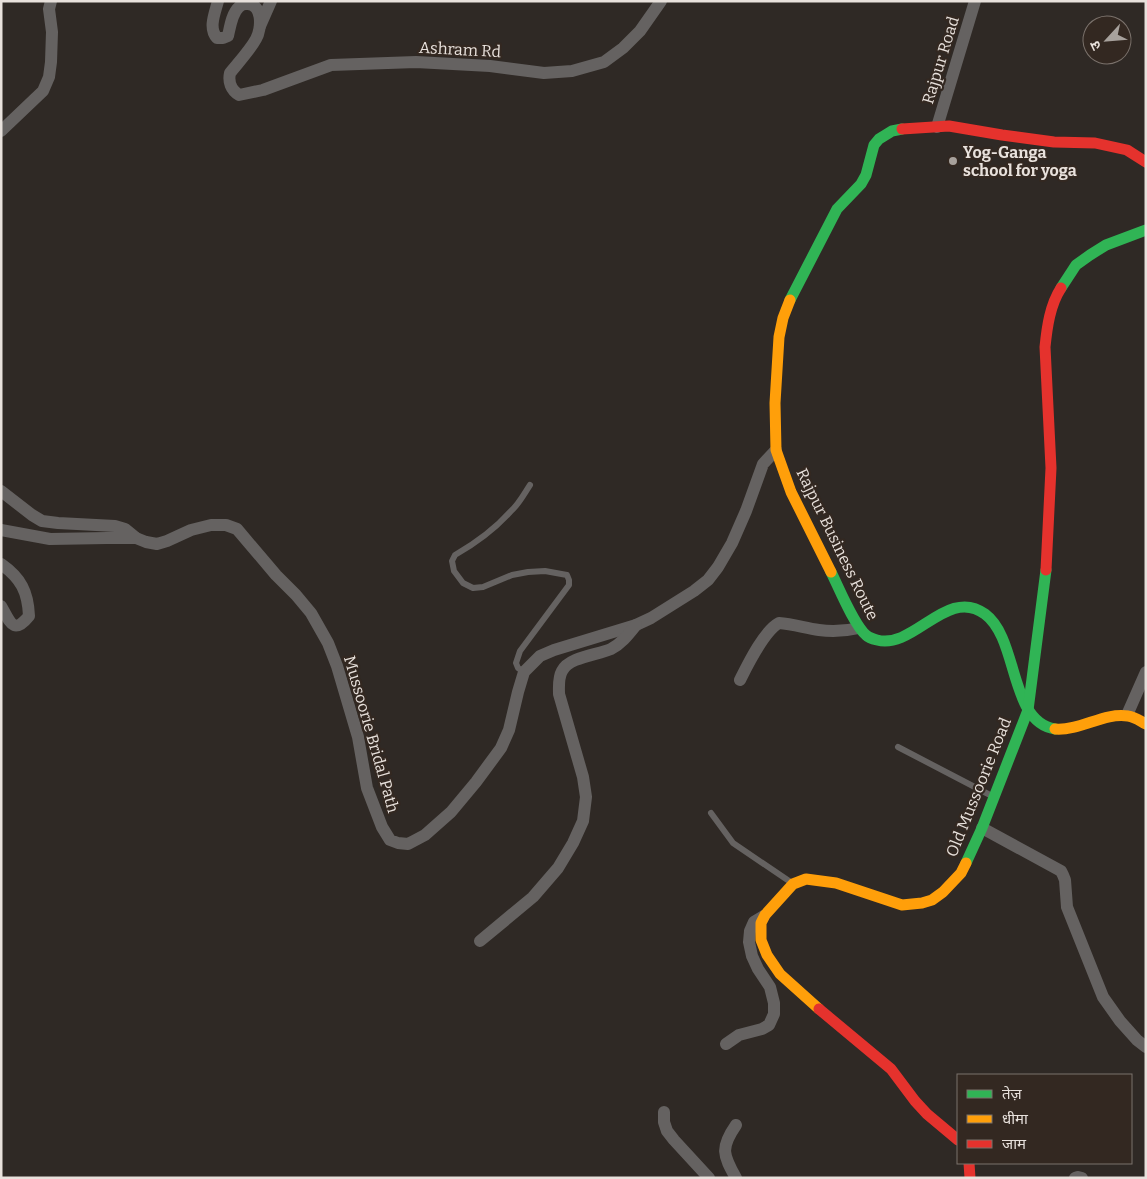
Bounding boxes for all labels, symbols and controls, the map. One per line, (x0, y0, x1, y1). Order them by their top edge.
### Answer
street label: Rajpur Road (918, 14, 963, 106)
north arrow (1082, 15, 1132, 65)
text: उ (1086, 37, 1105, 53)
street label: Ashram Rd (418, 38, 502, 61)
place label: Yog-Ganga school for yoga (963, 143, 1077, 180)
marker: Yog-Ganga school for yoga (947, 155, 959, 167)
street label: Rajpur Business Route (793, 465, 883, 623)
street label: Mussoorie Bridal Path (340, 653, 403, 815)
street label: Old Mussoorie Road (942, 714, 1015, 859)
legend (957, 1074, 1132, 1164)
text: तेज़ (1002, 1085, 1023, 1103)
text: धीमा (1002, 1110, 1029, 1128)
text: जाम (1002, 1135, 1027, 1153)

